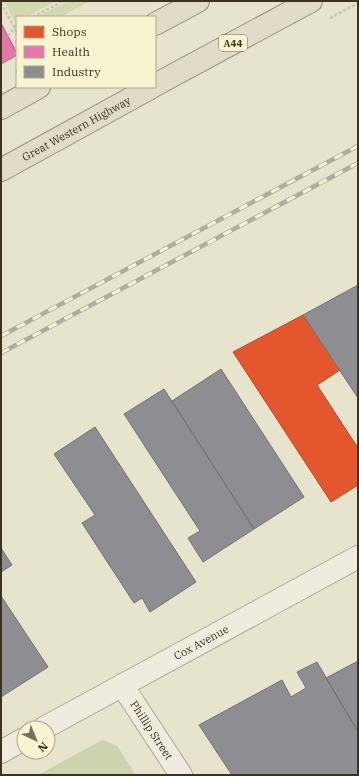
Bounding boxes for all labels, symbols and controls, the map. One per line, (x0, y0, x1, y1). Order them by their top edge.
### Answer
legend (16, 16, 156, 88)
text: Shops (52, 24, 87, 39)
road number: A44 (219, 35, 247, 51)
text: Health (52, 44, 90, 59)
text: Industry (52, 64, 101, 79)
street label: Great Western Highway (20, 93, 133, 164)
street label: Cox Avenue (171, 622, 231, 663)
street label: Phillip Street (127, 698, 176, 762)
north arrow (16, 720, 56, 760)
text: N (35, 739, 51, 755)

